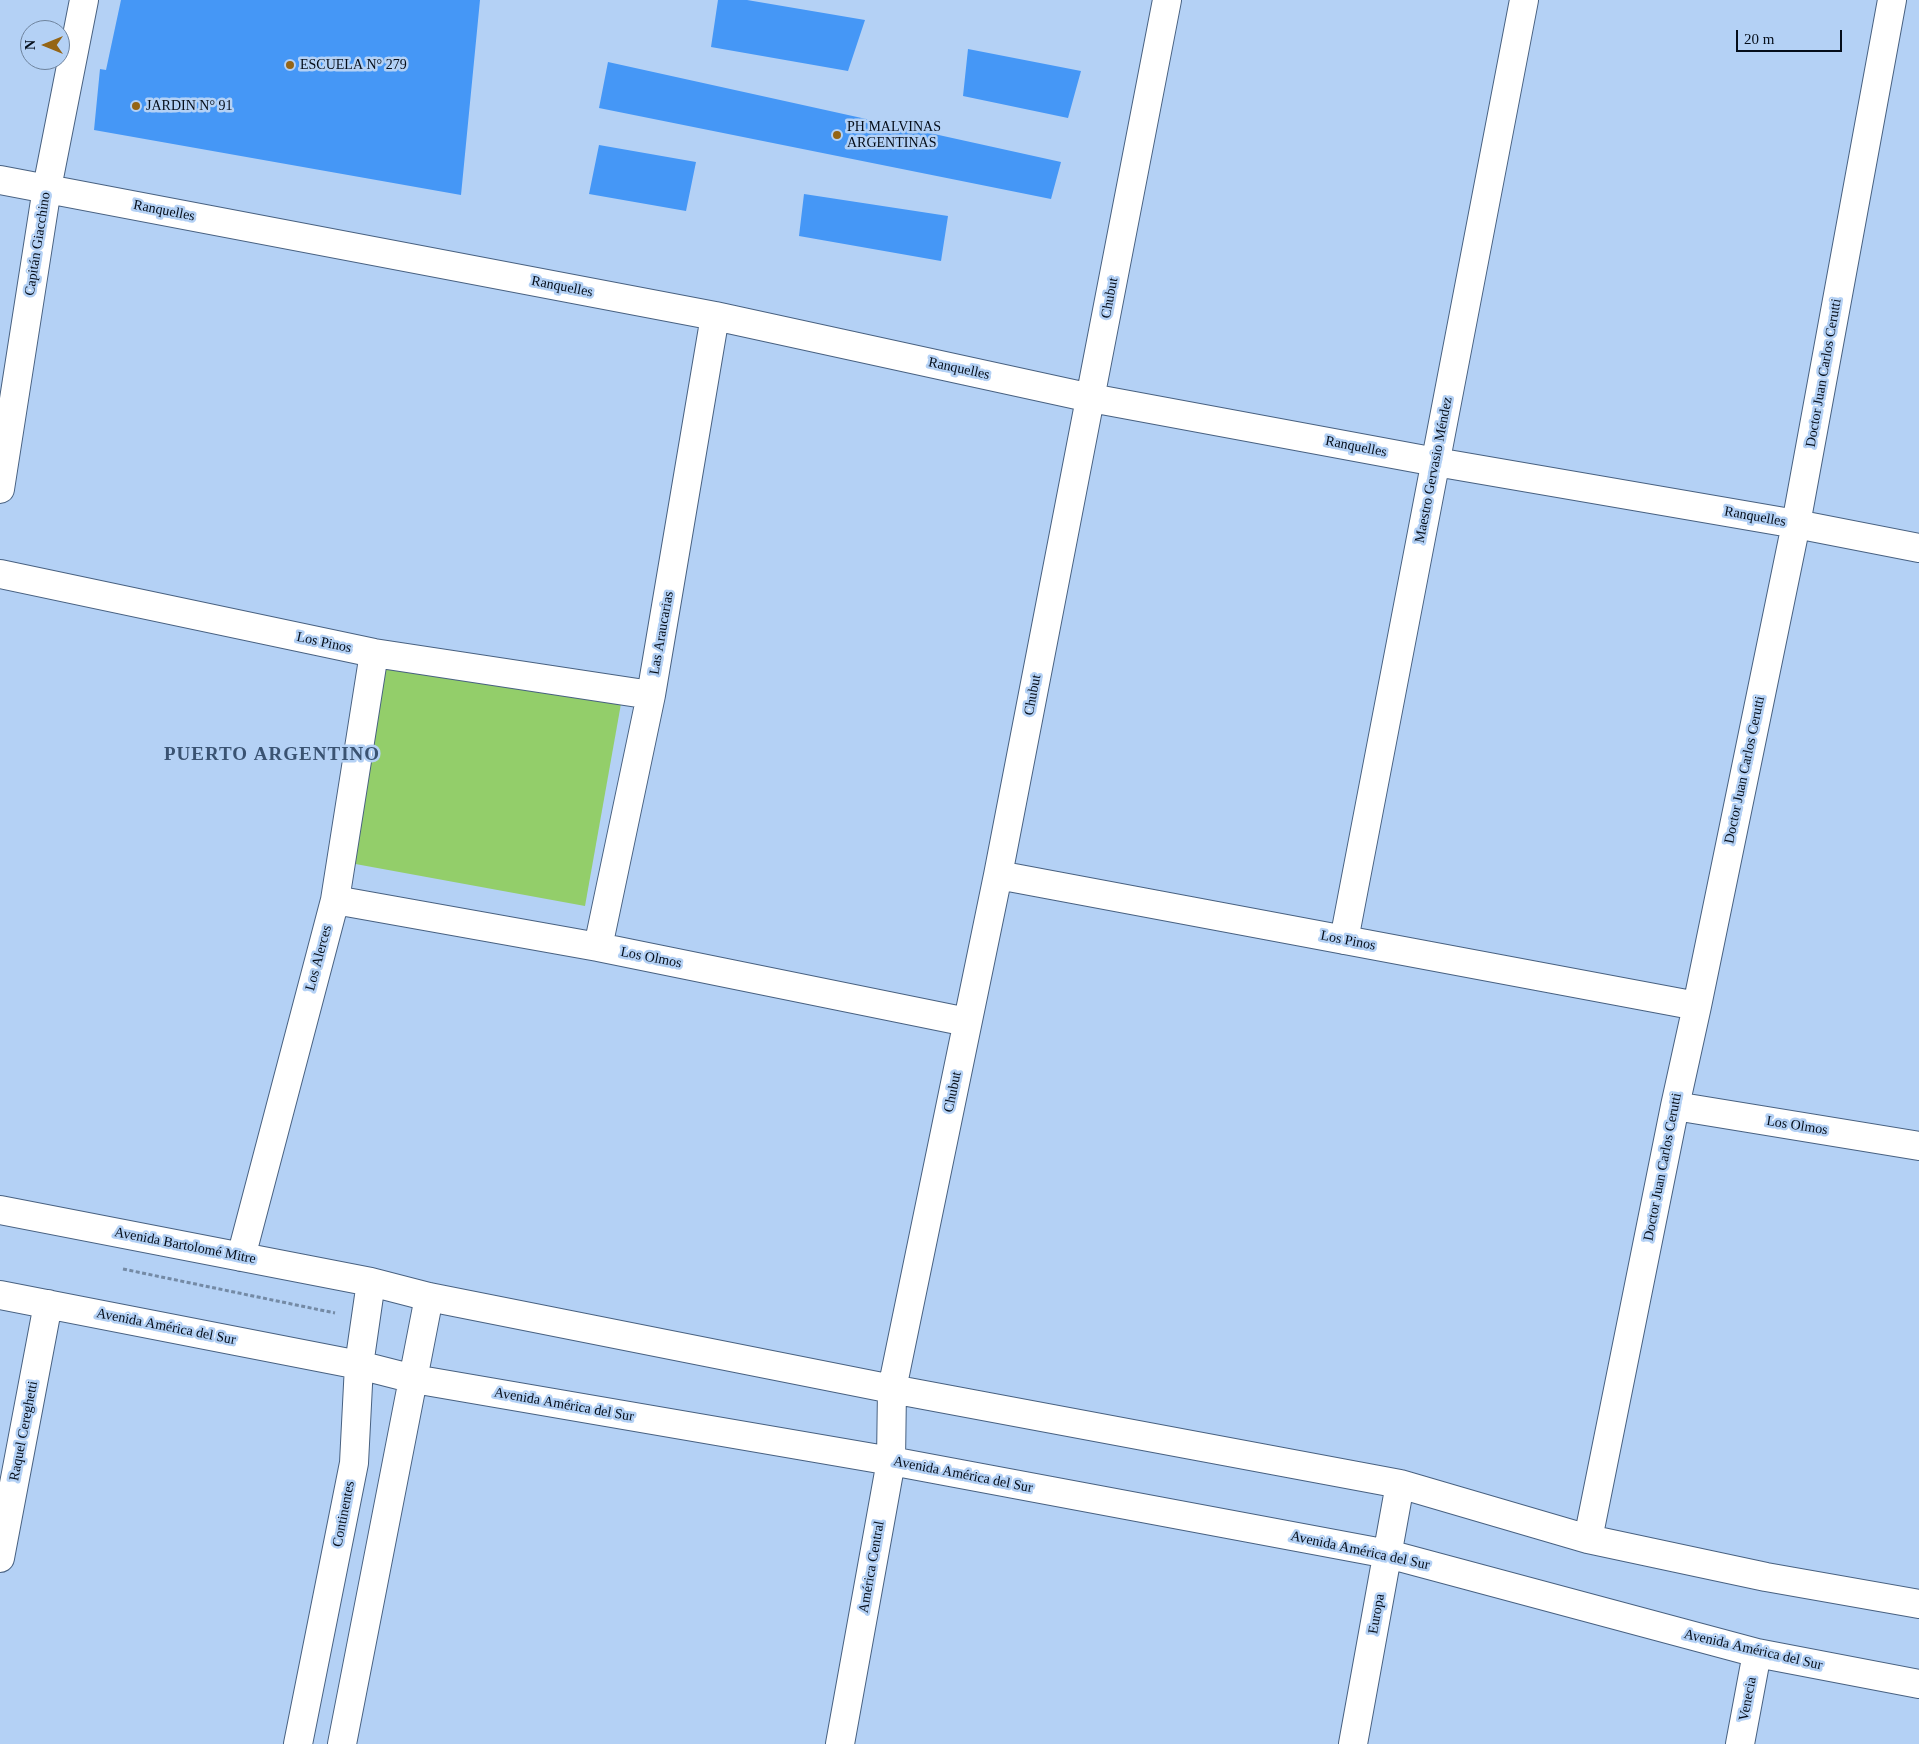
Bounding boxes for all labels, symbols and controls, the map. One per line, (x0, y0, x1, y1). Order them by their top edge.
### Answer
north arrow (20, 20, 70, 70)
scale bar (1739, 20, 1845, 52)
text: 20 m (1744, 31, 1774, 47)
text: N (23, 40, 38, 50)
place label: ESCUELA N° 279 (300, 57, 407, 73)
marker: ESCUELA N° 279 (284, 59, 296, 71)
place label: JARDIN N° 91 (146, 98, 232, 114)
marker: JARDIN N° 91 (130, 100, 142, 112)
place label: PH MALVINAS ARGENTINAS (847, 119, 941, 152)
marker: PH MALVINAS ARGENTINAS (831, 129, 843, 141)
street label: Capitán Giacchino (22, 191, 54, 297)
street label: Ranquelles (132, 197, 196, 225)
street label: Ranquelles (530, 273, 594, 301)
street label: Chubut (1098, 276, 1122, 320)
street label: Doctor Juan Carlos Cerutti (1803, 297, 1845, 449)
street label: Ranquelles (927, 354, 991, 384)
street label: Maestro Gervasio Méndez (1412, 396, 1456, 544)
street label: Ranquelles (1324, 433, 1388, 461)
street label: Ranquelles (1723, 503, 1787, 531)
street label: Las Araucarias (646, 590, 678, 676)
street label: Los Pinos (295, 629, 353, 657)
street label: Chubut (1021, 673, 1045, 717)
street label: Doctor Juan Carlos Cerutti (1721, 695, 1769, 845)
district label: PUERTO ARGENTINO (162, 744, 382, 766)
street label: Los Alerces (302, 923, 336, 993)
street label: Los Pinos (1319, 927, 1377, 955)
street label: Los Olmos (619, 944, 683, 972)
street label: Chubut (940, 1070, 966, 1114)
street label: Doctor Juan Carlos Cerutti (1640, 1092, 1686, 1242)
street label: Los Olmos (1765, 1113, 1829, 1139)
street label: Avenida Bartolomé Mitre (113, 1224, 257, 1268)
street label: Avenida América del Sur (95, 1305, 237, 1349)
street label: Raquel Cereghetti (6, 1380, 42, 1482)
street label: Avenida América del Sur (493, 1384, 635, 1426)
street label: Avenida América del Sur (892, 1453, 1034, 1497)
street label: Continentes (329, 1480, 359, 1548)
street label: América Central (856, 1520, 888, 1614)
street label: Avenida América del Sur (1289, 1528, 1431, 1574)
street label: Europa (1365, 1593, 1389, 1635)
street label: Avenida América del Sur (1682, 1626, 1824, 1674)
street label: Venecia (1736, 1676, 1760, 1722)

